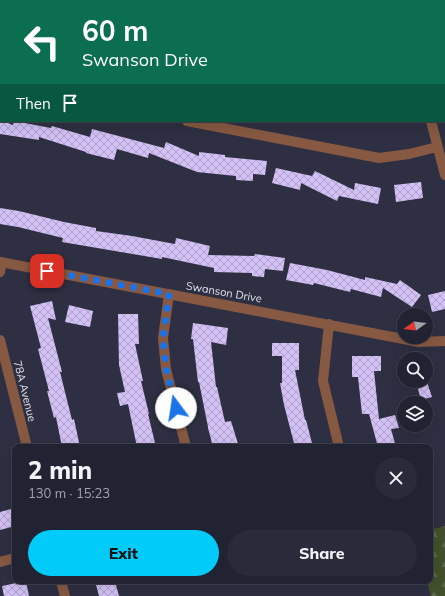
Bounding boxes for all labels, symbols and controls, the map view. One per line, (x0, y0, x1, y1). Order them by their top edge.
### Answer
text: 60 m (82, 13, 148, 48)
icon: left (16, 16, 68, 68)
text: Swanson Drive (82, 48, 208, 71)
icon: arrive (59, 92, 81, 114)
text: Then (16, 94, 51, 113)
pin (30, 254, 64, 288)
icon: arrive (36, 260, 58, 282)
street label: Swanson Drive (185, 278, 263, 306)
north arrow (397, 308, 433, 344)
map controls (397, 308, 433, 432)
button: search (397, 352, 433, 388)
street label: 78A Avenue (11, 359, 39, 423)
position arrow (155, 387, 197, 429)
button: layers (397, 396, 433, 432)
text: 2 min (28, 455, 92, 485)
button: close (375, 457, 417, 499)
text: 130 m · 15:23 (28, 485, 110, 501)
button: Exit (28, 530, 219, 576)
button: Share (227, 530, 417, 576)

